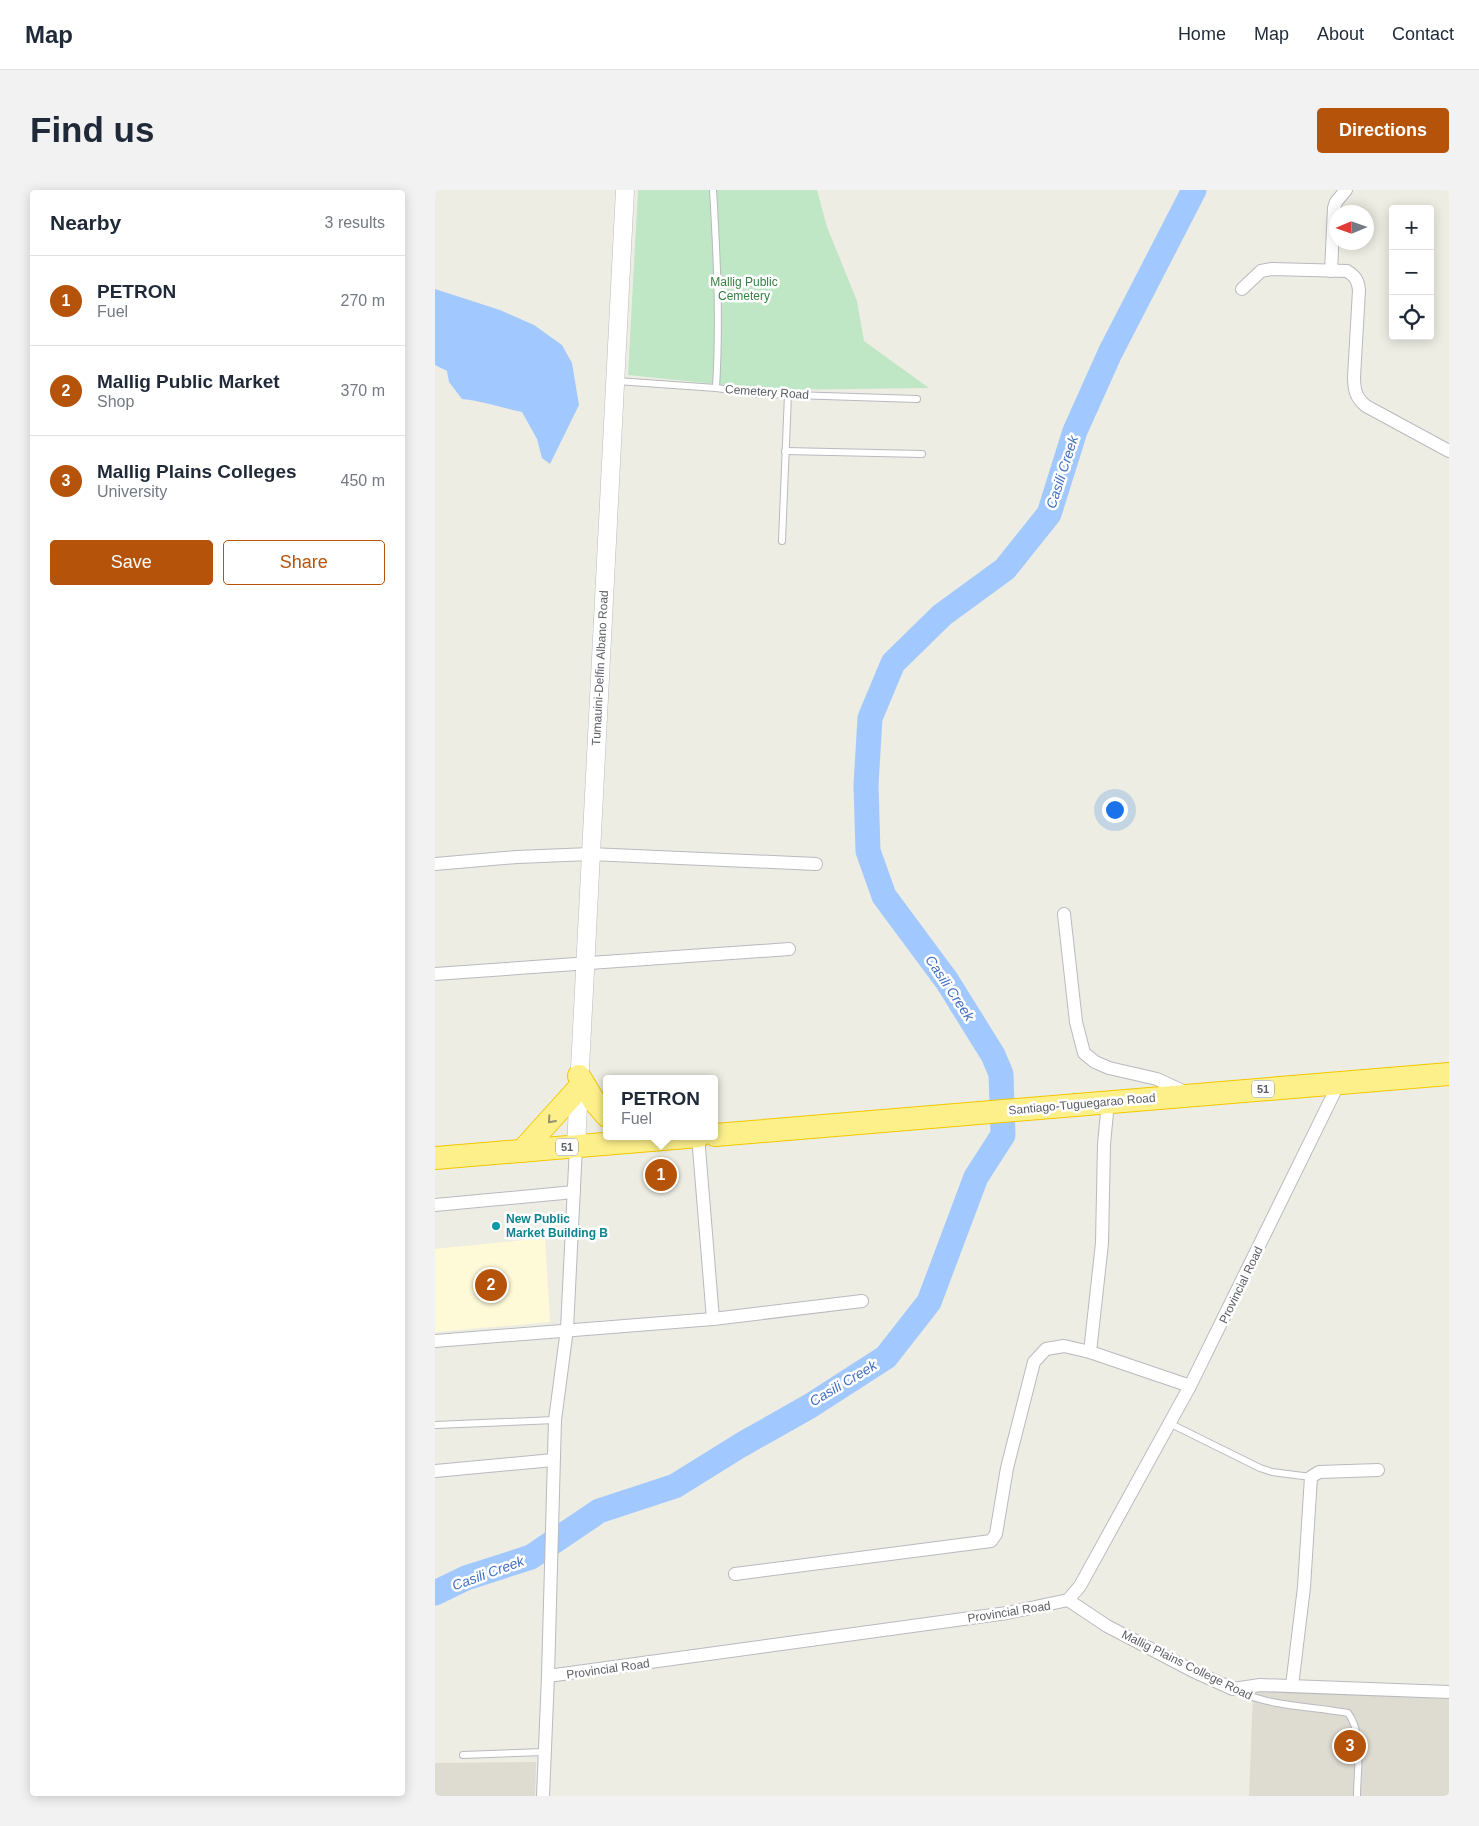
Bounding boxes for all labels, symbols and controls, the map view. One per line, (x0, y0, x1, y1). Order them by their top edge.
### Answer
text: Map (25, 21, 73, 48)
text: Home (1178, 24, 1226, 44)
text: Map (1254, 24, 1289, 44)
text: About (1317, 24, 1364, 44)
text: Contact (1392, 24, 1454, 44)
button: Directions (1317, 108, 1449, 153)
text: Find us (30, 110, 154, 149)
north arrow (1329, 205, 1374, 250)
map controls (1389, 205, 1434, 340)
button: + (1389, 205, 1434, 250)
text: Nearby (50, 211, 121, 234)
text: 3 results (325, 214, 385, 231)
button: − (1389, 250, 1434, 295)
park label: Mallig Public Cemetery (710, 275, 778, 303)
text: PETRON (97, 281, 176, 302)
text: 1 (62, 292, 70, 309)
text: 270 m (341, 292, 385, 309)
button: locate (1389, 295, 1434, 340)
text: Fuel (97, 303, 128, 320)
text: Mallig Public Market (97, 371, 280, 392)
text: 2 (62, 382, 70, 399)
text: 370 m (341, 382, 385, 399)
street label: Cemetery Road (725, 382, 809, 402)
text: Shop (97, 393, 134, 410)
water label: Casili Creek (1043, 433, 1082, 510)
text: Mallig Plains Colleges (97, 461, 297, 482)
text: 3 (62, 472, 70, 489)
text: 450 m (341, 472, 385, 489)
text: University (97, 483, 167, 500)
button: Save (50, 540, 213, 585)
button: Share (223, 540, 385, 585)
street label: Tumauini-Delfin Albano Road (589, 590, 611, 746)
your location (1102, 797, 1128, 823)
water label: Casili Creek (922, 952, 978, 1025)
popup (603, 1075, 718, 1140)
road number: 51 (1252, 1081, 1274, 1098)
text: PETRON (621, 1088, 700, 1109)
street label: Santiago-Tuguegarao Road (1008, 1091, 1156, 1117)
text: Fuel (621, 1110, 652, 1127)
one-way arrow (548, 1115, 557, 1124)
road number: 51 (556, 1139, 578, 1156)
pin: 1 (645, 1156, 677, 1194)
place label: New Public Market Building B (506, 1212, 608, 1240)
marker: New Public Market Building B (490, 1220, 502, 1232)
street label: Provincial Road (1216, 1244, 1266, 1326)
pin: 2 (475, 1266, 507, 1304)
water label: Casili Creek (807, 1356, 880, 1409)
water label: Casili Creek (450, 1552, 527, 1593)
street label: Provincial Road (966, 1599, 1052, 1625)
street label: Mallig Plains College Road (1119, 1627, 1255, 1703)
street label: Provincial Road (565, 1656, 651, 1682)
pin: 3 (1334, 1727, 1366, 1765)

